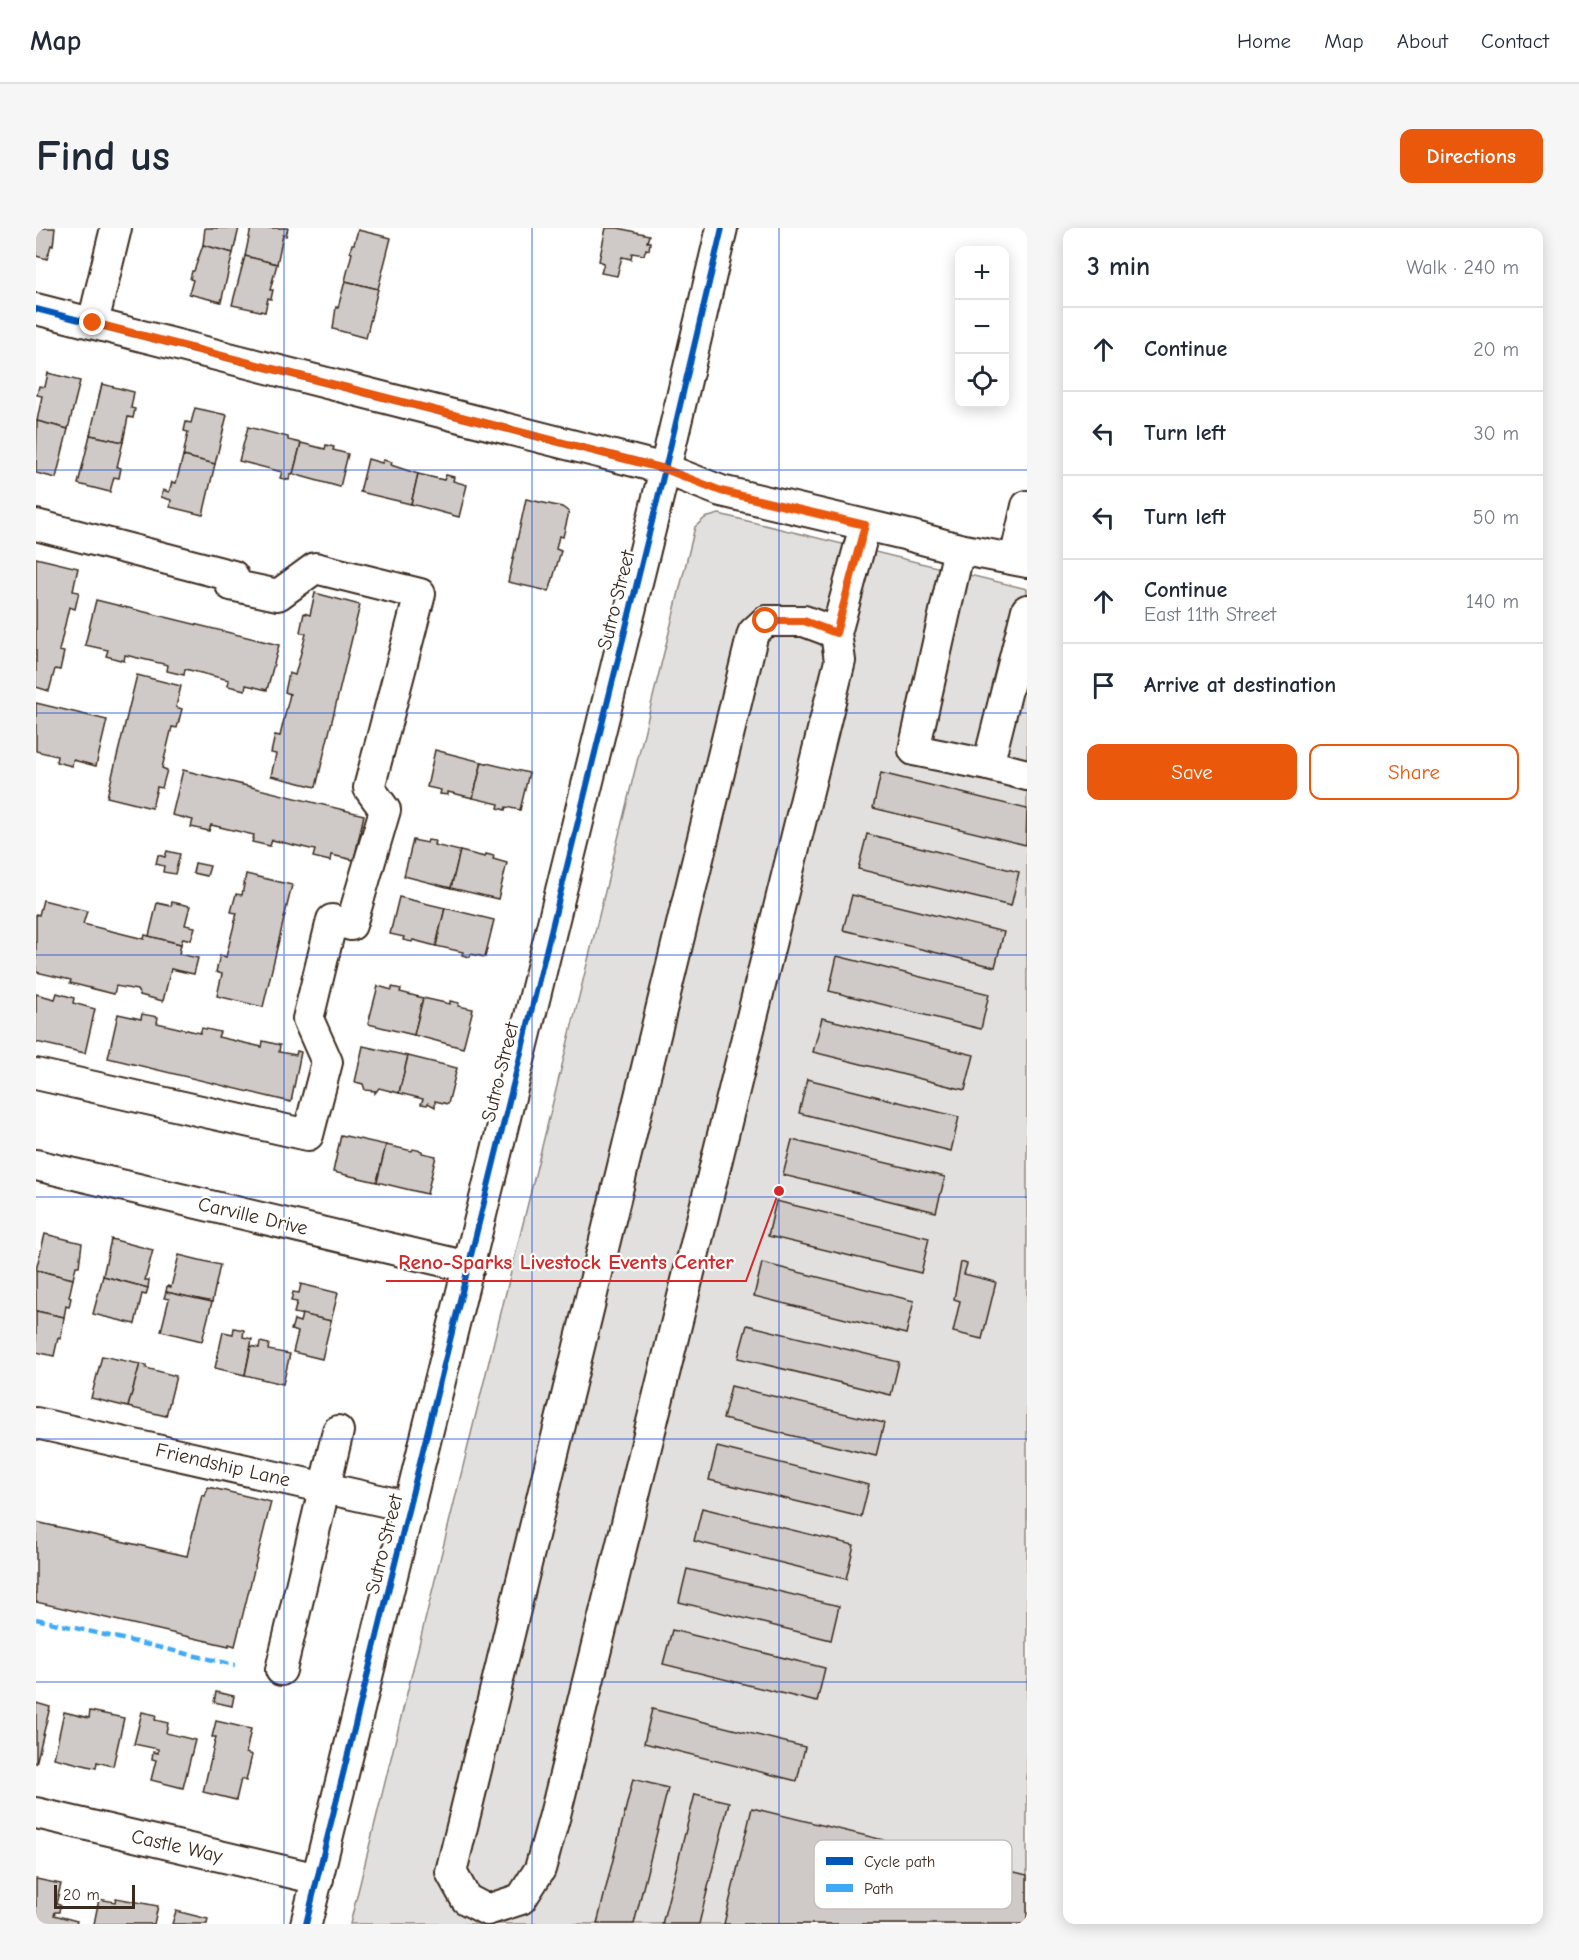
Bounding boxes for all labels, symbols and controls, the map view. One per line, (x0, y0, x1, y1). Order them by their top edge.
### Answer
text: Map (30, 25, 81, 57)
text: Home (1237, 29, 1291, 53)
text: Map (1324, 29, 1364, 53)
text: About (1397, 29, 1448, 53)
text: Contact (1481, 29, 1549, 53)
button: Directions (1400, 129, 1543, 183)
text: Find us (36, 132, 170, 181)
map controls (955, 246, 1009, 408)
button: + (955, 246, 1009, 300)
text: 3 min (1087, 252, 1150, 282)
text: Walk · 240 m (1406, 256, 1519, 279)
button: − (955, 300, 1009, 354)
route end (79, 309, 105, 335)
icon: ahead (1087, 333, 1120, 366)
text: Continue (1144, 336, 1227, 362)
text: 20 m (1473, 338, 1519, 361)
button: locate (955, 354, 1009, 408)
icon: left (1087, 417, 1120, 450)
text: Turn left (1144, 420, 1226, 446)
text: 30 m (1473, 422, 1519, 445)
icon: left (1087, 501, 1120, 534)
text: Turn left (1144, 504, 1226, 530)
text: 50 m (1473, 506, 1519, 529)
street label: Sutro Street (593, 547, 640, 652)
text: Continue (1144, 577, 1227, 603)
icon: ahead (1087, 585, 1120, 618)
text: 140 m (1466, 590, 1519, 613)
text: East 11th Street (1144, 603, 1276, 626)
route start (752, 607, 778, 633)
icon: arrive (1087, 669, 1120, 702)
text: Arrive at destination (1144, 672, 1336, 698)
button: Save (1087, 744, 1297, 800)
button: Share (1309, 744, 1519, 800)
street label: Sutro Street (477, 1019, 524, 1124)
street label: Carville Drive (196, 1192, 310, 1240)
callout: Reno-Sparks Livestock Events Center (386, 1242, 746, 1281)
text: Reno-Sparks Livestock Events Center (398, 1250, 734, 1274)
street label: Friendship Lane (153, 1438, 293, 1492)
street label: Sutro Street (361, 1491, 408, 1596)
street label: Castle Way (129, 1824, 225, 1868)
legend (814, 1840, 1012, 1909)
text: Cycle path (864, 1853, 935, 1871)
text: Path (864, 1880, 894, 1898)
scale bar (54, 1882, 135, 1910)
text: 20 m (63, 1886, 100, 1904)

